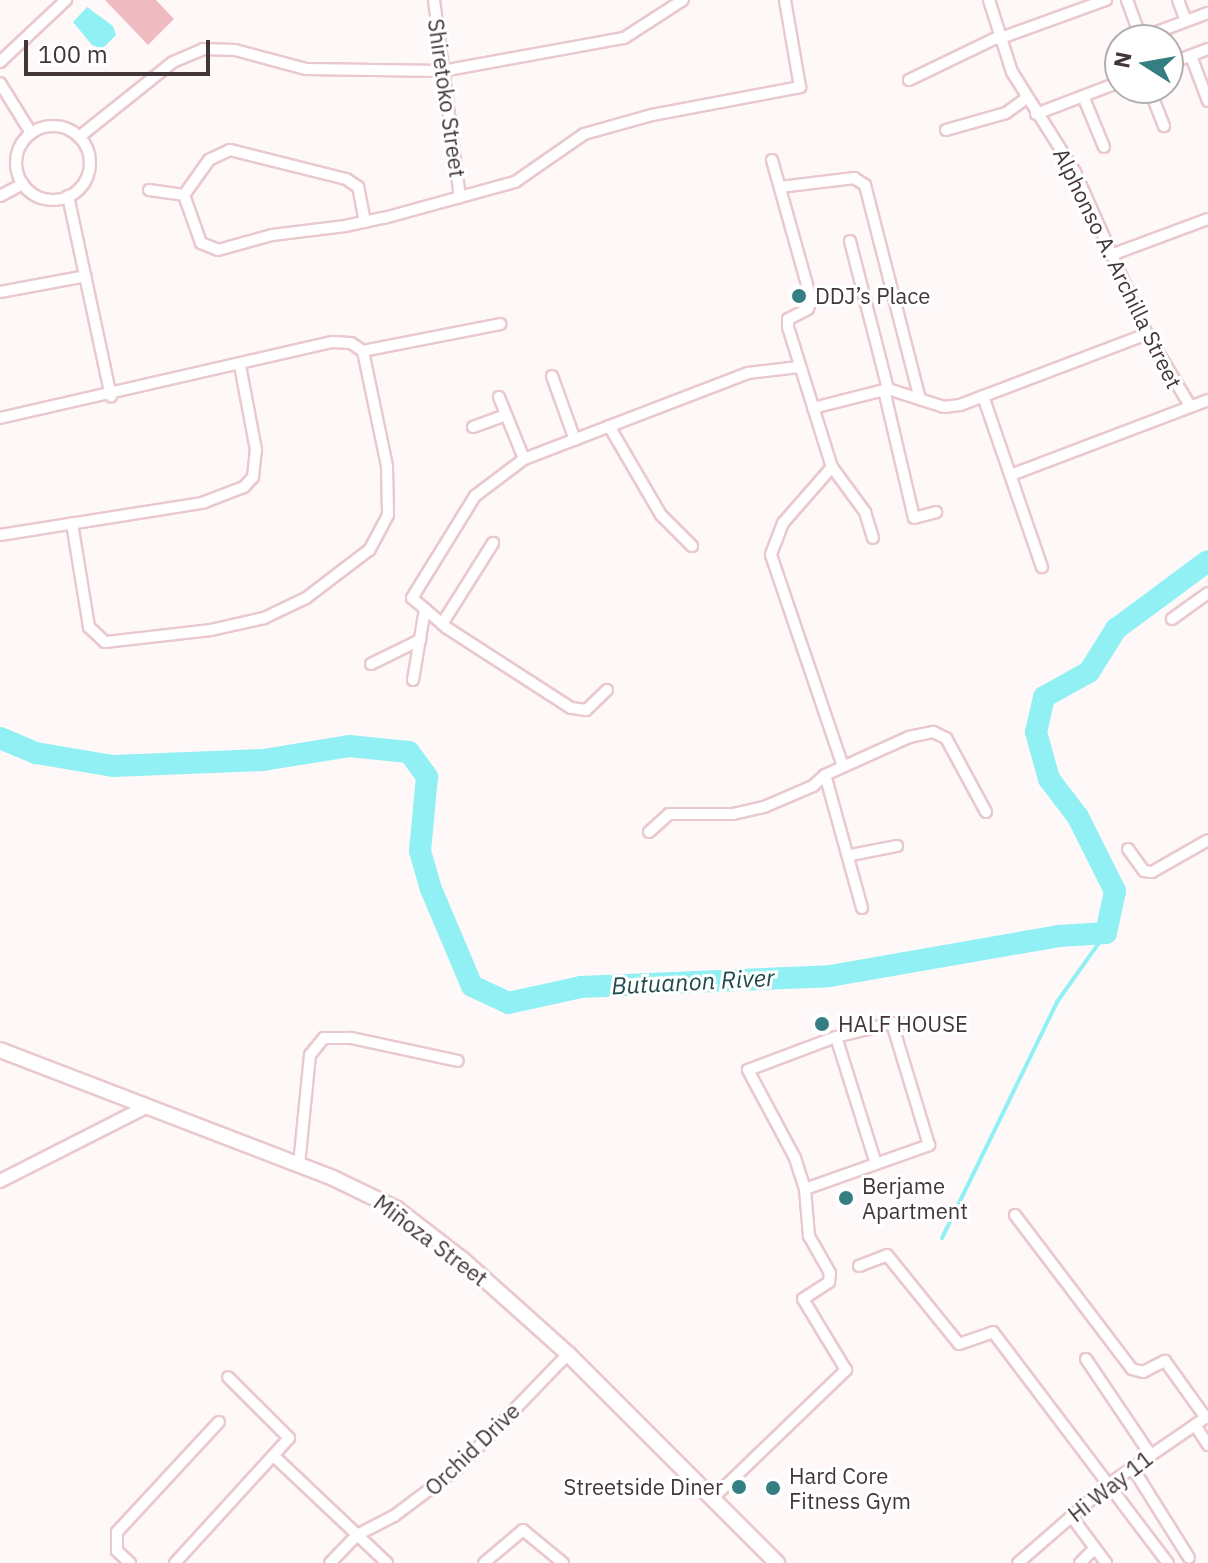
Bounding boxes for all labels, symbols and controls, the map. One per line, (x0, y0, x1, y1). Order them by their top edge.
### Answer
street label: Shiretoko Street (423, 17, 471, 179)
scale bar (28, 24, 214, 74)
north arrow (1104, 24, 1184, 104)
text: 100 m (38, 38, 108, 70)
text: N (1106, 49, 1138, 70)
street label: Alphonso A. Archilla Street (1048, 143, 1188, 393)
place label: DDJ’s Place (815, 283, 930, 309)
marker: DDJ’s Place (790, 287, 808, 305)
water label: Butuanon River (611, 963, 775, 1001)
place label: HALF HOUSE (838, 1011, 968, 1037)
marker: HALF HOUSE (813, 1015, 831, 1033)
place label: Berjame Apartment (862, 1172, 968, 1224)
street label: Miñoza Street (369, 1189, 493, 1291)
marker: Berjame Apartment (837, 1189, 855, 1207)
street label: Orchid Drive (419, 1397, 525, 1501)
street label: Hi Way 11 (1063, 1445, 1157, 1527)
place label: Hard Core Fitness Gym (789, 1462, 911, 1514)
place label: Streetside Diner (564, 1474, 723, 1500)
marker: Streetside Diner (730, 1478, 748, 1496)
marker: Hard Core Fitness Gym (764, 1479, 782, 1497)

